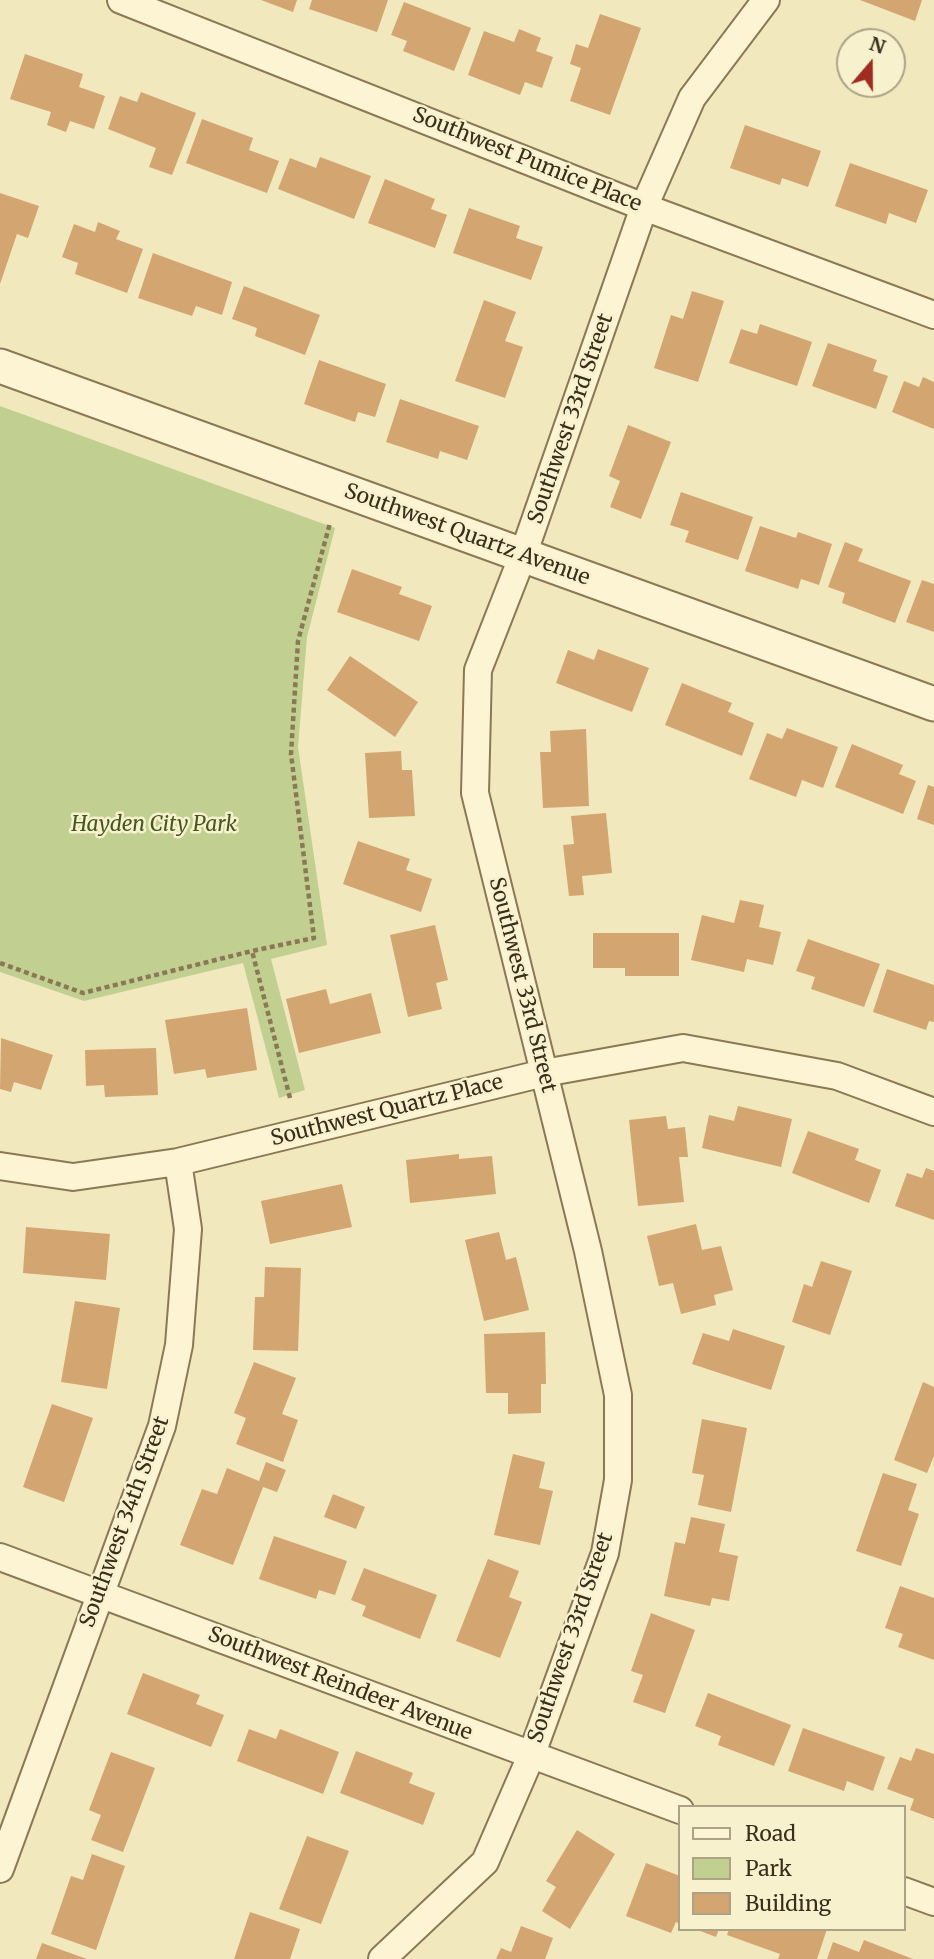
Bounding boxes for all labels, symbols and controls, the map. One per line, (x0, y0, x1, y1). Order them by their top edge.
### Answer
north arrow (836, 28, 906, 98)
text: N (866, 31, 889, 59)
street label: Southwest Pumice Place (409, 102, 645, 218)
street label: Southwest 33rd Street (523, 310, 619, 528)
street label: Southwest Quartz Avenue (341, 479, 593, 591)
park label: Hayden City Park (71, 812, 237, 838)
street label: Southwest 33rd Street (483, 875, 561, 1095)
street label: Southwest Quartz Place (268, 1070, 506, 1152)
street label: Southwest 34th Street (75, 1413, 175, 1631)
street label: Southwest 33rd Street (523, 1529, 619, 1747)
street label: Southwest Reindeer Avenue (204, 1622, 476, 1746)
legend (678, 1805, 906, 1931)
text: Road (745, 1820, 796, 1847)
text: Park (745, 1855, 792, 1882)
text: Building (745, 1890, 831, 1917)

